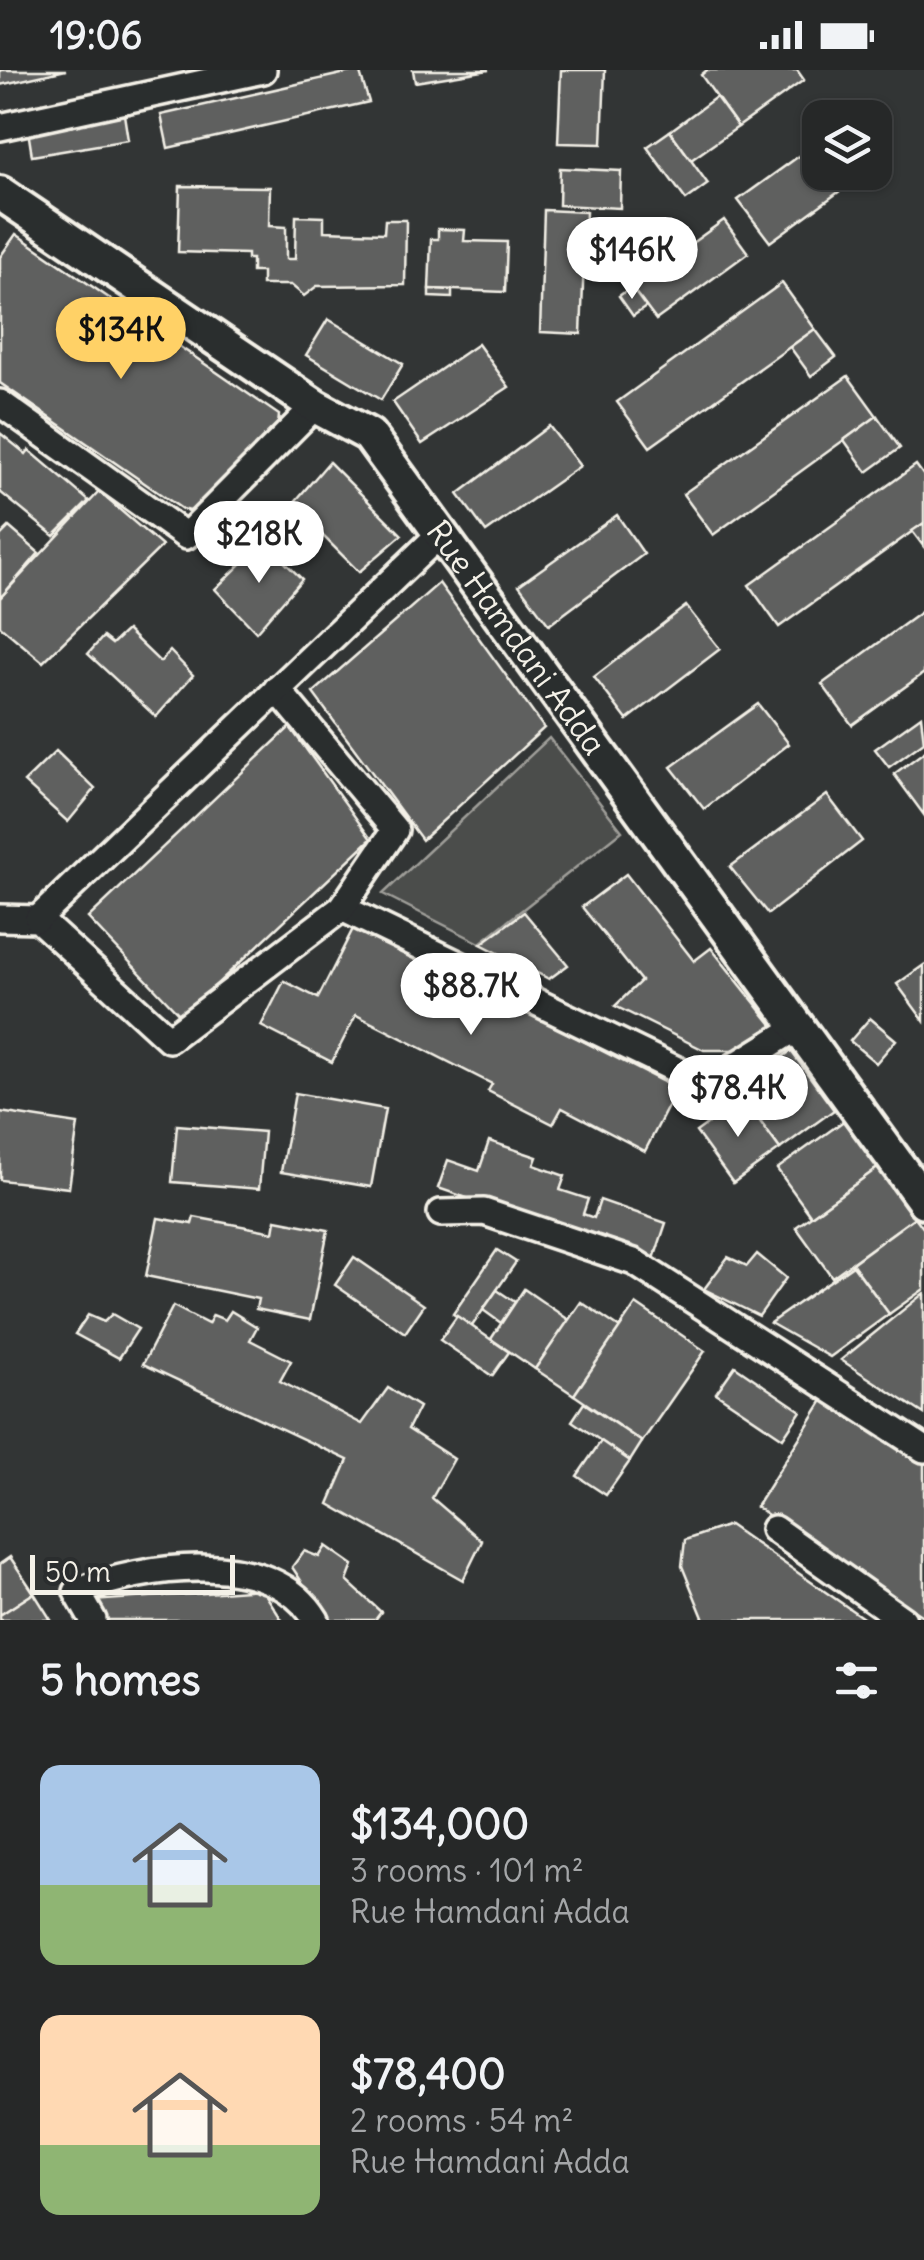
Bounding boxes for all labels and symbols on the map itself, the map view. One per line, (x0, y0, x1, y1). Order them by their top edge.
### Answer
pin: $146K (562, 217, 702, 302)
pin: $134K (51, 297, 191, 382)
pin: $218K (189, 501, 329, 586)
street label: Rue Hamdani Adda (418, 512, 615, 763)
pin: $88.7K (390, 953, 552, 1038)
pin: $78.4K (657, 1055, 819, 1140)
scale bar (30, 1550, 235, 1594)

